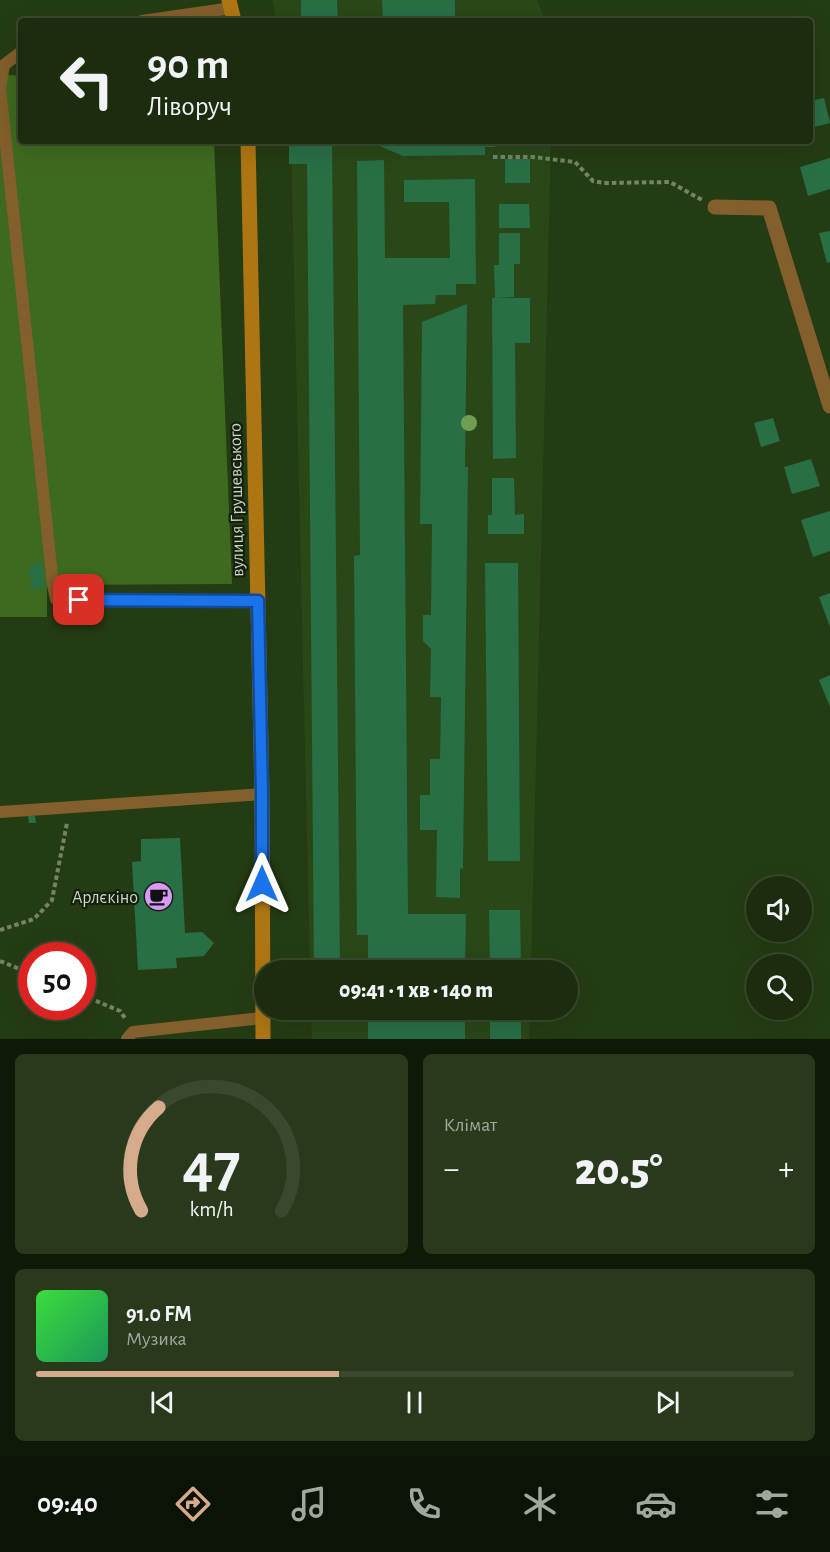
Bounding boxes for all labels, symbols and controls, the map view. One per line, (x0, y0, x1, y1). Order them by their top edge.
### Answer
icon: left (48, 42, 126, 120)
text: 90 m (147, 44, 229, 86)
text: Ліворуч (147, 93, 232, 120)
street label: вулиця Грушевського (227, 423, 247, 577)
pin (53, 574, 104, 625)
icon: arrive (62, 583, 95, 616)
position arrow (230, 852, 294, 916)
map controls (746, 876, 812, 1020)
button: sound (746, 876, 812, 942)
cafe icon: Арлєкіно (143, 881, 175, 913)
place label: Арлєкіно (72, 889, 138, 907)
speed limit sign: 50 (18, 942, 96, 1020)
button: search (746, 954, 812, 1020)
text: 09:41 · 1 хв · 140 m (339, 979, 493, 1001)
text: Клімат (444, 1115, 497, 1135)
text: 47 (182, 1135, 240, 1197)
text: 20.5° (575, 1148, 663, 1193)
text: − (444, 1153, 459, 1186)
text: + (778, 1153, 794, 1186)
text: km/h (189, 1199, 233, 1220)
text: 91.0 FM (126, 1303, 192, 1325)
text: Музика (126, 1329, 187, 1349)
icon: previous (146, 1386, 179, 1419)
icon: pause (398, 1386, 431, 1419)
icon: next (651, 1386, 684, 1419)
icon: directions (172, 1483, 214, 1525)
icon: music (288, 1483, 330, 1525)
icon: phone (403, 1483, 445, 1525)
icon: climate (519, 1483, 561, 1525)
icon: car (635, 1483, 677, 1525)
icon: filters (751, 1483, 793, 1525)
text: 09:40 (37, 1490, 98, 1517)

